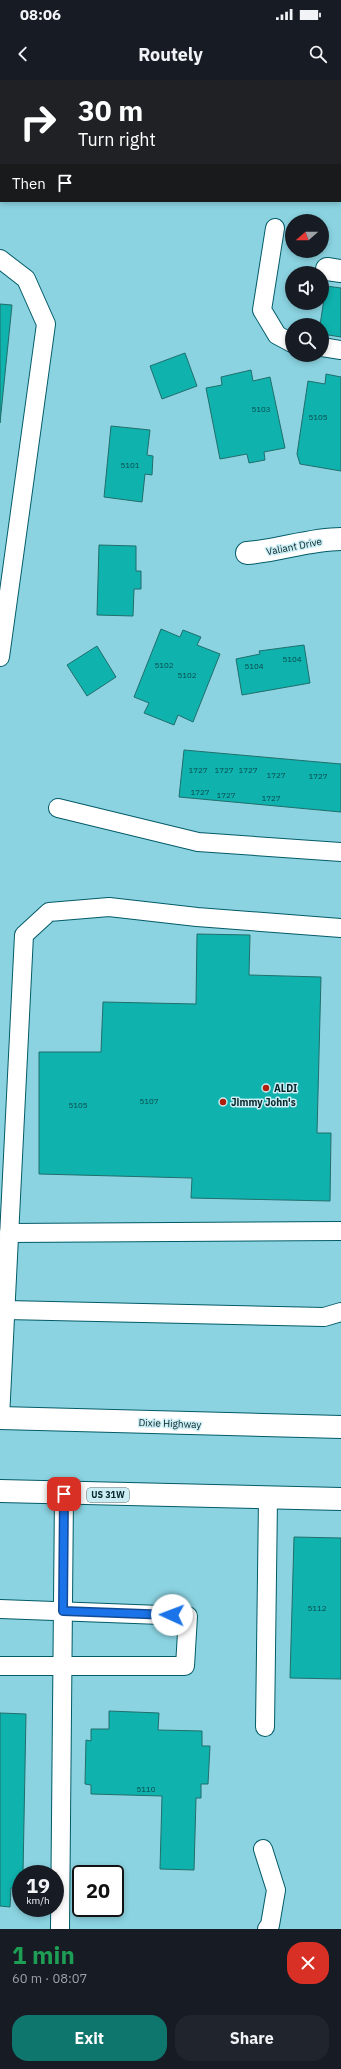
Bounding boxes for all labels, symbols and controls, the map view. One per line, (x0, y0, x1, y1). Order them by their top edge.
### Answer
text: 08:06 (20, 5, 61, 24)
icon: back (12, 43, 34, 65)
text: Routely (138, 43, 203, 66)
icon: search (307, 43, 329, 65)
text: 30 m (78, 92, 143, 129)
icon: right (12, 96, 64, 148)
text: Turn right (78, 128, 156, 151)
icon: arrive (54, 172, 76, 194)
text: Then (12, 174, 46, 193)
north arrow (285, 214, 329, 258)
map controls (285, 214, 329, 362)
button: sound (285, 266, 329, 310)
button: search (285, 318, 329, 362)
house number: 5103 (251, 404, 271, 414)
house number: 5105 (308, 412, 328, 422)
house number: 5101 (120, 460, 140, 470)
street label: Valiant Drive (265, 535, 324, 558)
house number: 5104 (282, 654, 302, 664)
house number: 5102 (154, 660, 174, 670)
house number: 5104 (244, 661, 264, 671)
house number: 5102 (177, 670, 197, 680)
house number: 1727 (188, 765, 208, 775)
house number: 1727 (214, 765, 234, 775)
house number: 1727 (238, 765, 258, 775)
house number: 1727 (266, 770, 286, 780)
house number: 1727 (308, 771, 328, 781)
house number: 1727 (190, 787, 210, 797)
house number: 1727 (216, 790, 236, 800)
house number: 1727 (261, 793, 281, 803)
place label: ALDI (274, 1082, 297, 1095)
marker: ALDI (261, 1083, 271, 1093)
house number: 5107 (139, 1096, 159, 1106)
place label: Jimmy John's (231, 1096, 296, 1109)
marker: Jimmy John's (218, 1097, 228, 1107)
house number: 5105 (68, 1100, 88, 1110)
street label: Dixie Highway (138, 1416, 202, 1431)
pin (47, 1477, 81, 1511)
icon: arrive (53, 1483, 75, 1505)
road number: US 31W (87, 1488, 129, 1502)
position arrow (151, 1594, 193, 1636)
house number: 5112 (307, 1603, 327, 1613)
house number: 5110 (136, 1784, 156, 1794)
speed limit sign: 20 (72, 1865, 124, 1917)
text: 19 (26, 1872, 50, 1899)
text: km/h (26, 1894, 50, 1907)
text: 1 min (12, 1939, 75, 1971)
button: close (287, 1942, 329, 1984)
text: 60 m · 08:07 (12, 1970, 87, 1987)
button: Exit (12, 2015, 167, 2061)
button: Share (175, 2015, 329, 2061)

